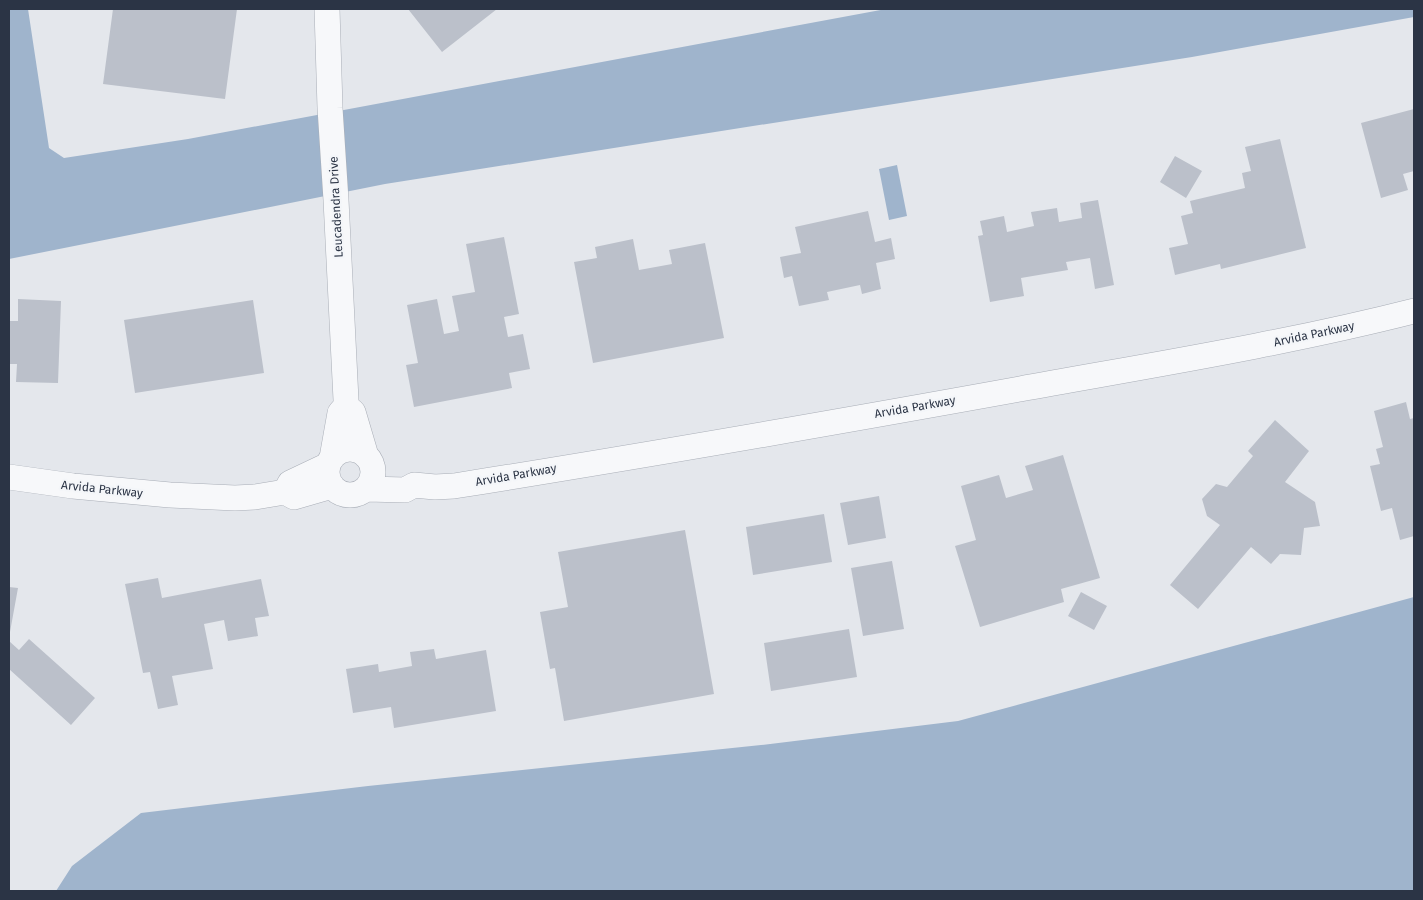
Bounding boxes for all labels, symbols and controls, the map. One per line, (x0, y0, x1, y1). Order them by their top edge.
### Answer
street label: Leucadendra Drive (326, 156, 346, 258)
street label: Arvida Parkway (1272, 319, 1356, 349)
street label: Arvida Parkway (873, 393, 957, 421)
street label: Arvida Parkway (474, 461, 558, 489)
street label: Arvida Parkway (60, 478, 144, 500)

